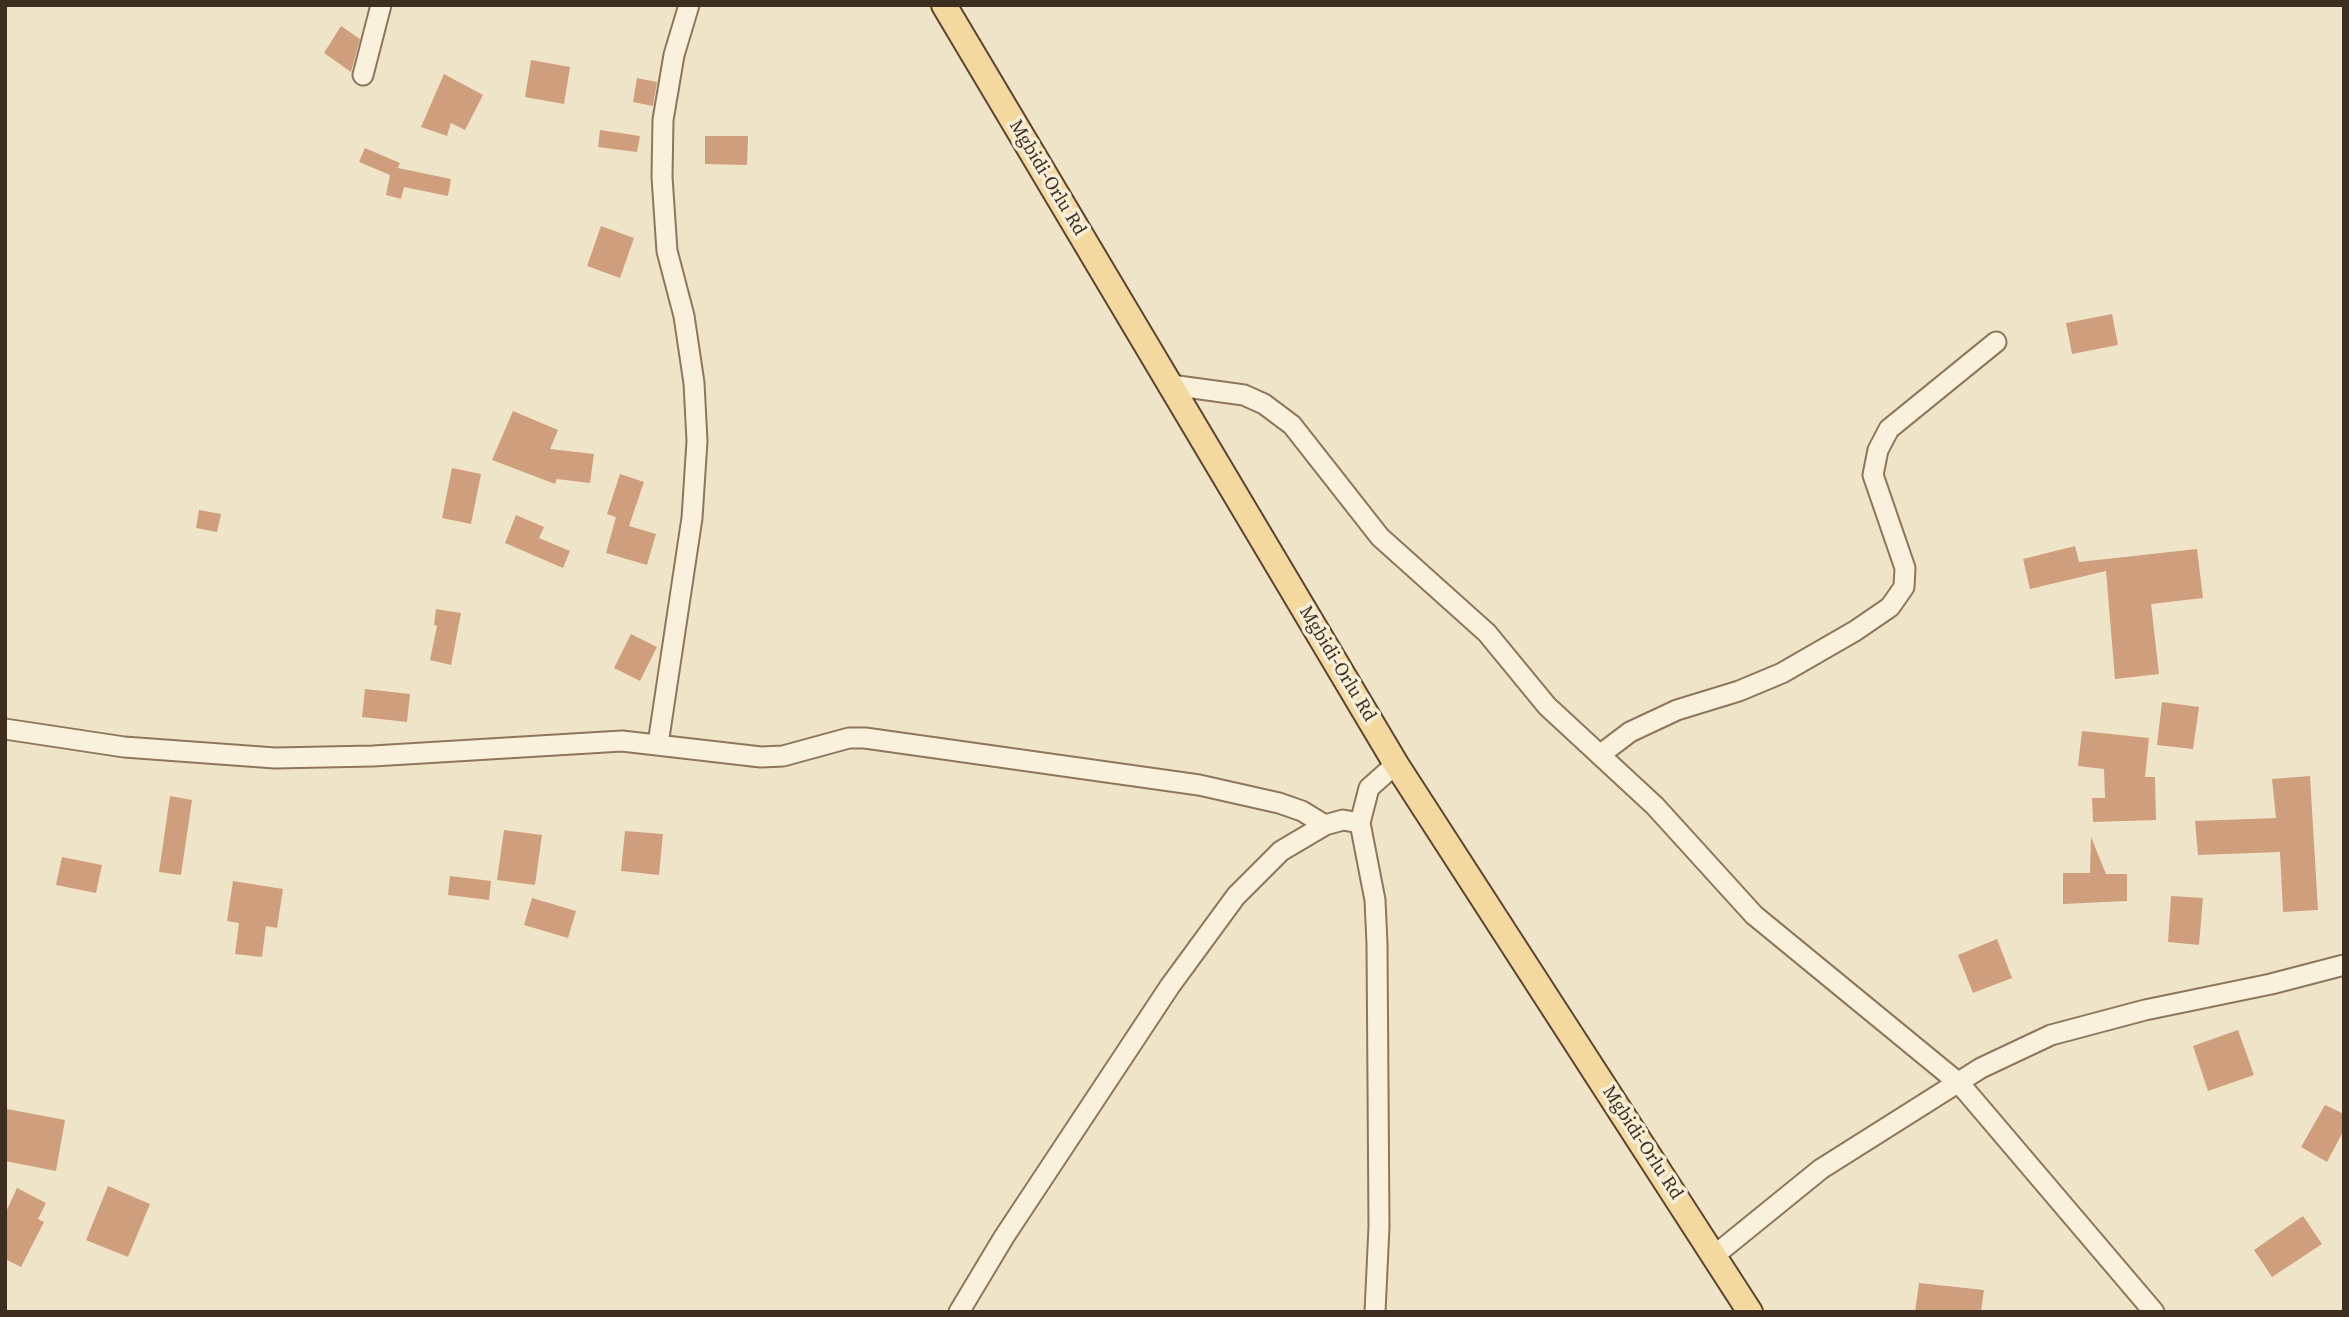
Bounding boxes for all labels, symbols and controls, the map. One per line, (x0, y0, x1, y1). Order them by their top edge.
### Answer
street label: Mgbidi-Orlu Rd (1004, 116, 1090, 240)
street label: Mgbidi-Orlu Rd (1294, 602, 1380, 726)
street label: Mgbidi-Orlu Rd (1597, 1082, 1687, 1204)

